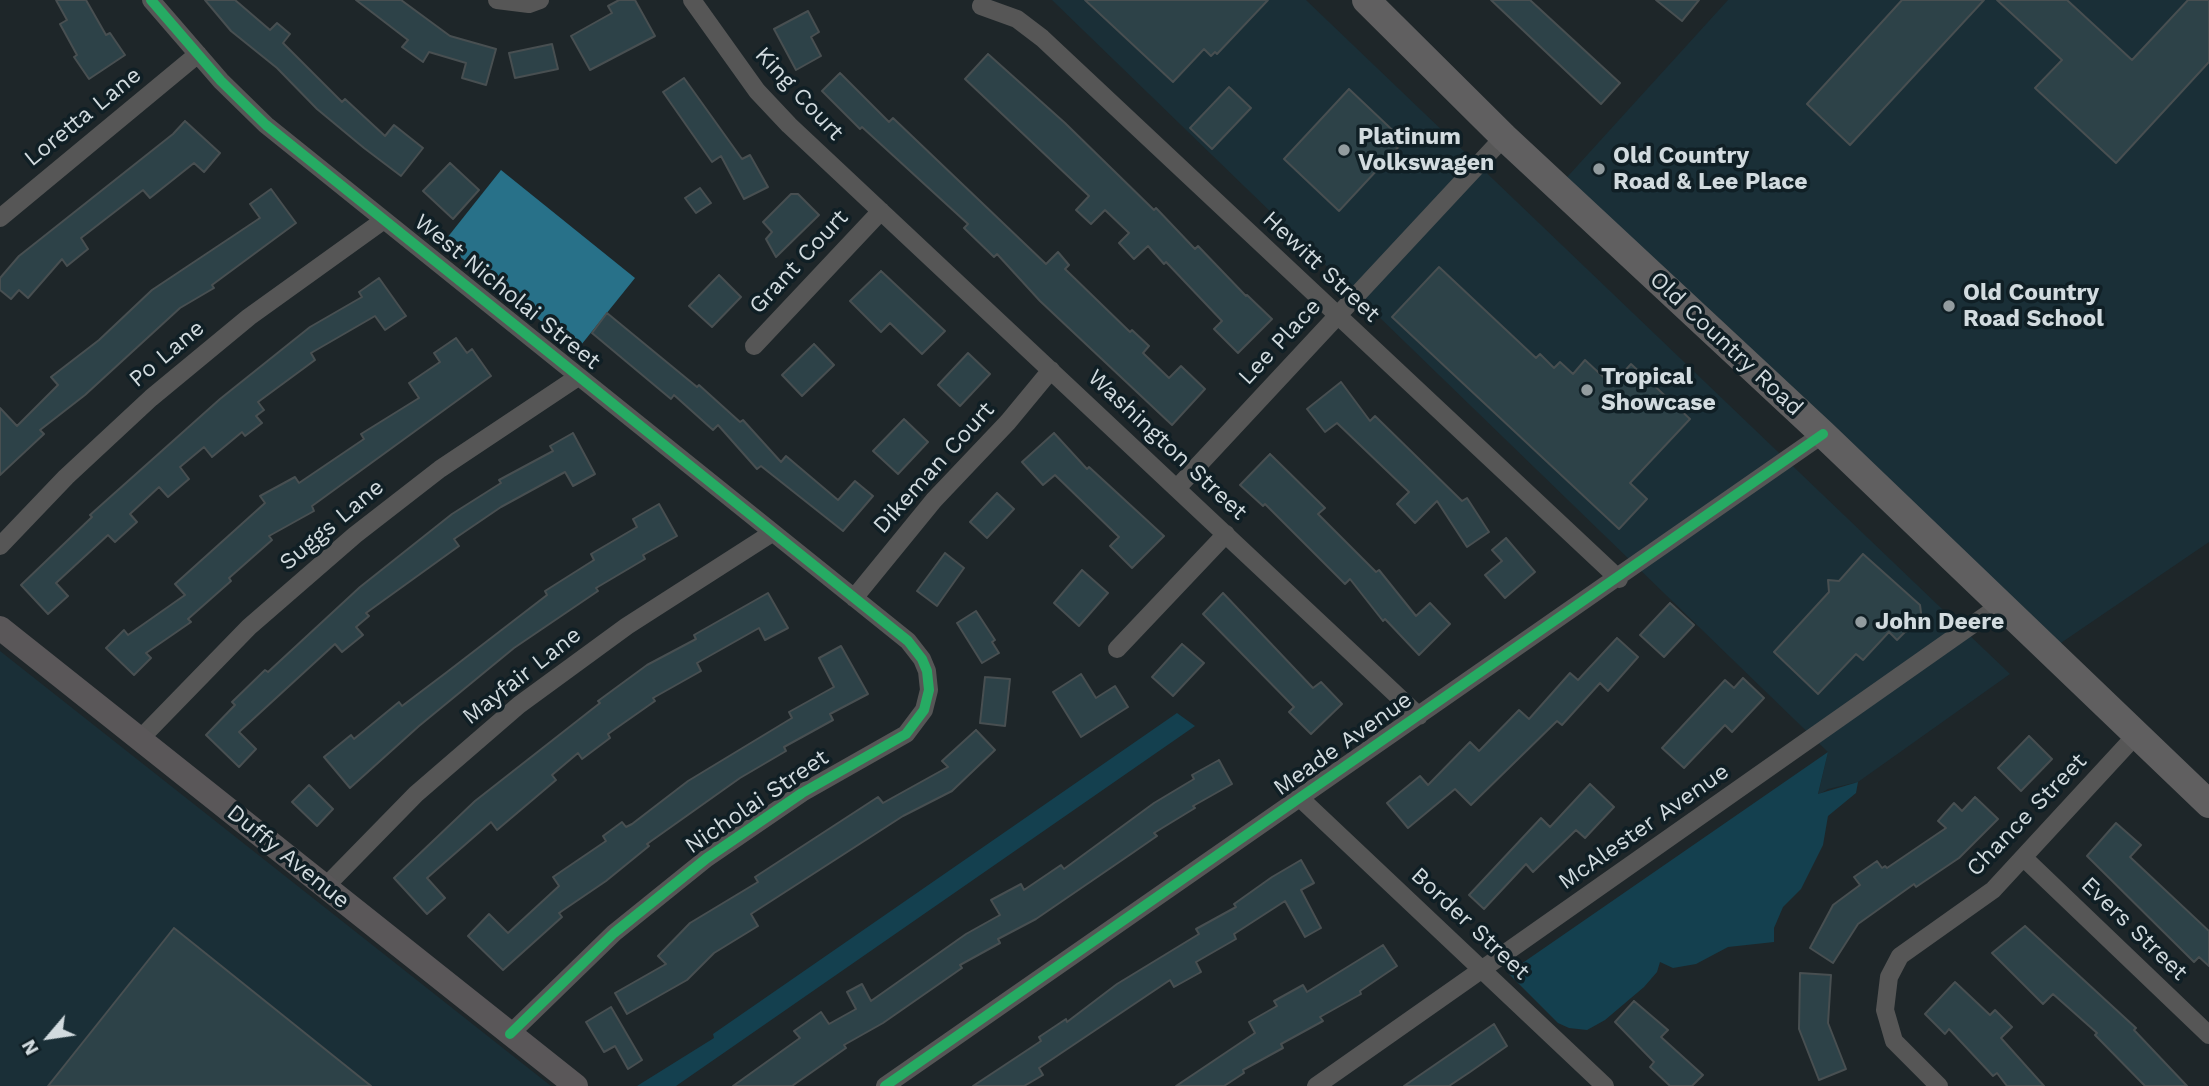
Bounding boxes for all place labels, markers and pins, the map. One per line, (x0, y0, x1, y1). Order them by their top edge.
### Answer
place label: Platinum Volkswagen (1358, 123, 1494, 177)
marker: Platinum Volkswagen (1336, 142, 1352, 158)
place label: Old Country Road & Lee Place (1613, 142, 1808, 196)
marker: Old Country Road & Lee Place (1591, 161, 1607, 177)
place label: Old Country Road School (1963, 279, 2104, 333)
marker: Old Country Road School (1941, 298, 1957, 314)
place label: Tropical Showcase (1601, 363, 1716, 417)
marker: Tropical Showcase (1579, 382, 1595, 398)
place label: John Deere (1875, 608, 2004, 636)
marker: John Deere (1853, 614, 1869, 630)

